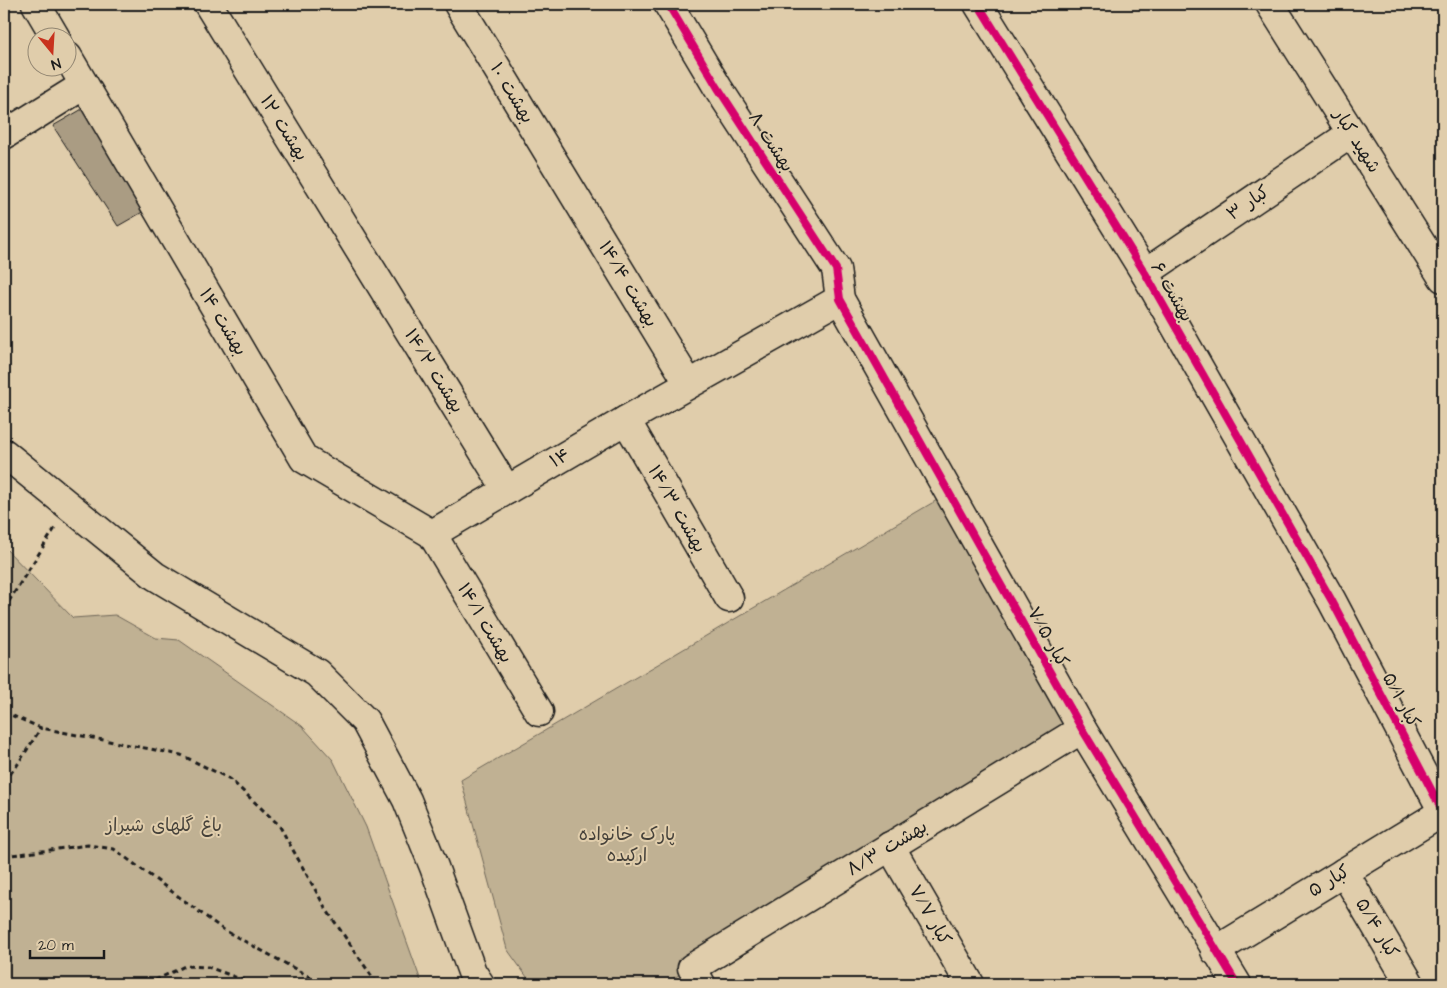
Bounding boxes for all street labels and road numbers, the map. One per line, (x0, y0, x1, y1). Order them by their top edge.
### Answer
street label: ۱۰ بهشت (484, 58, 540, 128)
street label: ۱۲ بهشت (254, 90, 314, 166)
street label: شهید کبار (1327, 103, 1386, 178)
street label: ۸ بهشت (742, 107, 800, 177)
street label: ۳ کبار (1222, 179, 1275, 226)
street label: ۱۴/۴ بهشت (592, 236, 664, 332)
street label: ۶ بهشت (1145, 257, 1199, 327)
street label: ۱۴ بهشت (193, 284, 253, 360)
street label: ۱۴/۲ بهشت (398, 324, 470, 418)
street label: ۱۴ (545, 442, 575, 474)
street label: ۱۴/۳ بهشت (642, 460, 712, 558)
street label: ۱۴/۱ بهشت (451, 578, 519, 668)
street label: ۷/۵ کبار (1021, 602, 1075, 672)
street label: ۵/۱ کبار (1376, 668, 1426, 732)
street label: بهشت ۸/۳ (842, 814, 932, 882)
street label: ۵ کبار (1303, 859, 1355, 903)
street label: ۷/۷ کبار (903, 880, 957, 950)
street label: ۵/۴ کبار (1349, 893, 1405, 963)

